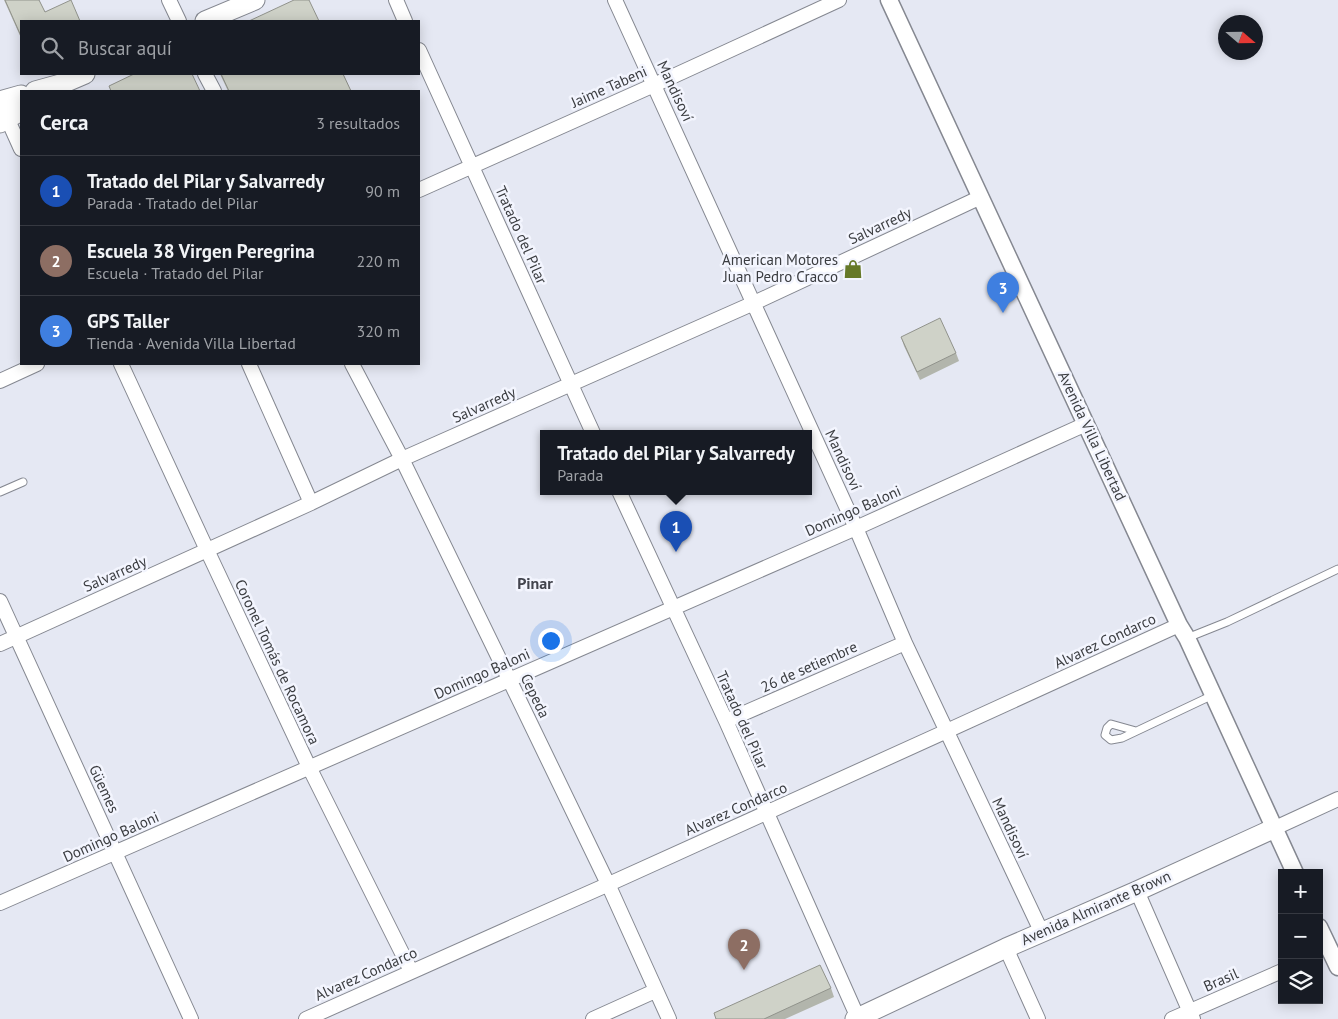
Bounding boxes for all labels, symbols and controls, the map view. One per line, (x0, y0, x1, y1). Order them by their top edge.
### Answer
north arrow (1218, 15, 1263, 60)
search box (20, 20, 420, 75)
icon: search (38, 34, 66, 62)
text: Buscar aquí (78, 36, 172, 60)
street label: Mandisoví (653, 57, 698, 124)
street label: Jaime Tabeni (567, 61, 650, 112)
text: Cerca (40, 109, 89, 136)
text: 3 resultados (316, 113, 400, 133)
text: Tratado del Pilar y Salvarredy (87, 169, 325, 193)
text: 1 (51, 181, 61, 201)
text: 90 m (365, 181, 400, 201)
street label: Tratado del Pilar (491, 183, 552, 287)
text: Parada · Tratado del Pilar (87, 193, 258, 213)
street label: Salvarredy (845, 203, 914, 248)
text: Escuela 38 Virgen Peregrina (87, 239, 315, 263)
place label: American Motores Juan Pedro Cracco (722, 250, 838, 286)
text: 2 (51, 251, 61, 271)
text: 220 m (357, 251, 400, 271)
shop icon: American Motores Juan Pedro Cracco (842, 258, 864, 280)
text: Escuela · Tratado del Pilar (87, 263, 264, 283)
pin: 3 (987, 272, 1019, 313)
text: GPS Taller (87, 309, 169, 333)
text: 3 (51, 321, 61, 341)
text: 320 m (357, 321, 400, 341)
text: Tienda · Avenida Villa Libertad (87, 333, 296, 353)
street label: Avenida Villa Libertad (1054, 368, 1131, 504)
street label: Salvarredy (449, 382, 518, 427)
street label: Mandisoví (821, 426, 866, 493)
popup (540, 430, 812, 495)
text: Tratado del Pilar y Salvarredy (557, 441, 795, 465)
text: Parada (557, 465, 603, 485)
street label: Domingo Baloni (802, 481, 904, 540)
pin: 1 (660, 511, 692, 552)
street label: Salvarredy (80, 551, 149, 596)
district label: Pinar (517, 573, 553, 593)
street label: Coronel Tomás de Rocamora (231, 576, 324, 747)
street label: Alvarez Condarco (1051, 609, 1159, 672)
your location (538, 628, 564, 654)
street label: 26 de setiembre (758, 637, 860, 696)
street label: Domingo Baloni (431, 644, 533, 703)
street label: Tratado del Pilar (712, 668, 773, 772)
street label: Cepeda (517, 671, 554, 721)
street label: Güemes (85, 762, 124, 816)
street label: Alvarez Condarco (682, 777, 790, 840)
street label: Mandisoví (988, 794, 1033, 861)
street label: Domingo Baloni (60, 807, 162, 866)
street label: Avenida Almirante Brown (1018, 866, 1174, 949)
map controls (1278, 869, 1323, 1004)
button: + (1278, 869, 1323, 914)
button: − (1278, 914, 1323, 959)
pin: 2 (728, 929, 760, 970)
street label: Alvarez Condarco (312, 942, 420, 1005)
button: layers (1278, 959, 1323, 1004)
street label: Brasil (1200, 963, 1242, 996)

